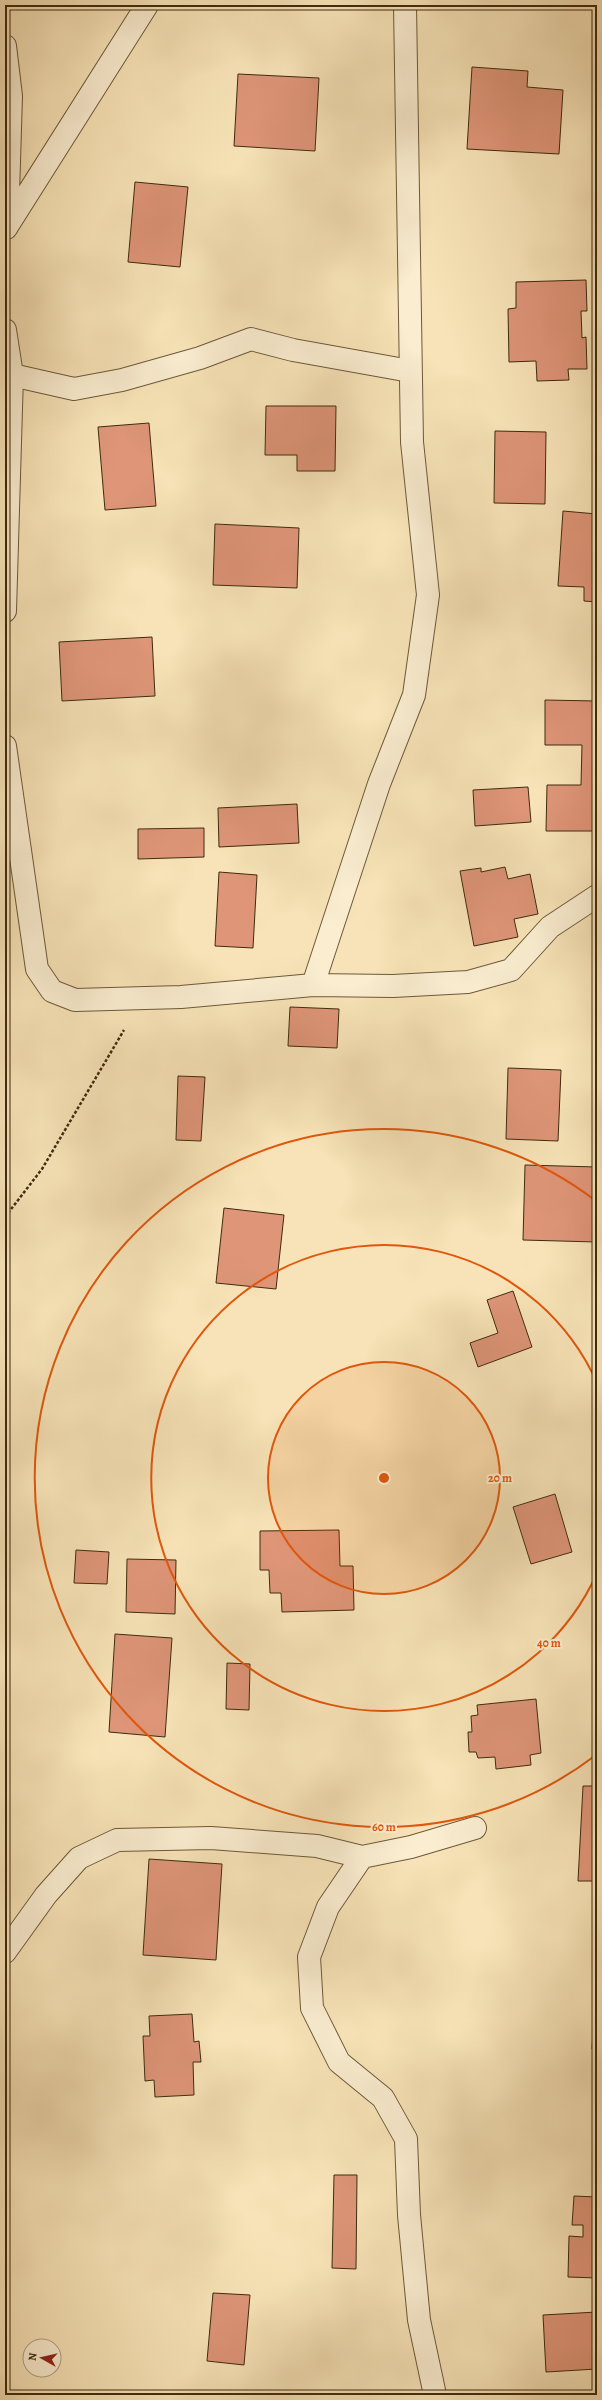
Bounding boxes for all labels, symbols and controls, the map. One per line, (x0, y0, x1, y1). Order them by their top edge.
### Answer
text: 20 m (488, 1470, 512, 1486)
centre of rings (377, 1471, 391, 1485)
text: 40 m (537, 1635, 561, 1651)
text: 60 m (372, 1819, 396, 1835)
north arrow (22, 2338, 62, 2378)
text: N (25, 2352, 41, 2362)

